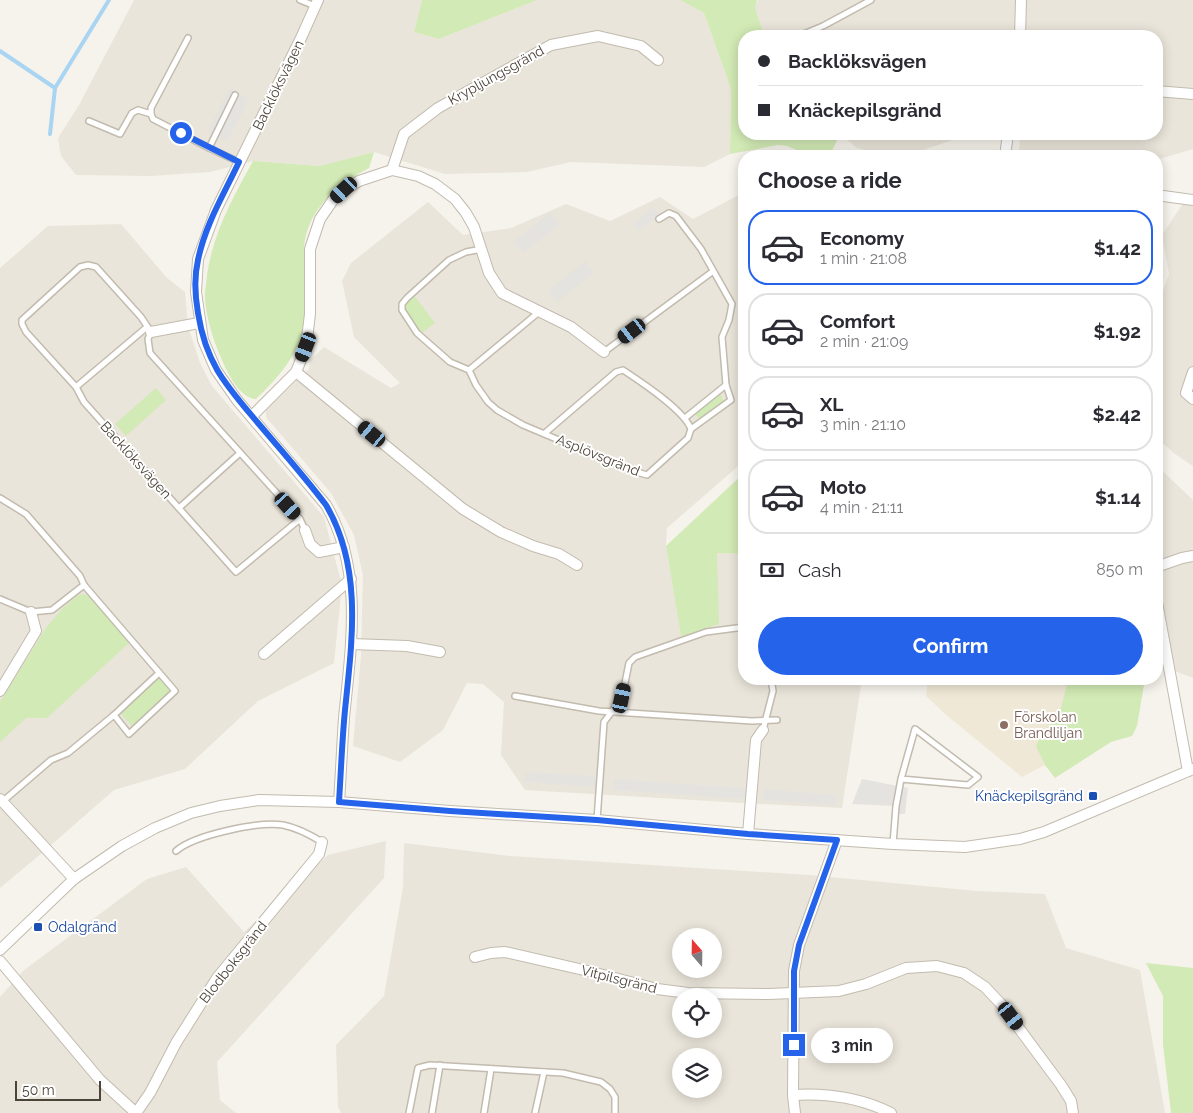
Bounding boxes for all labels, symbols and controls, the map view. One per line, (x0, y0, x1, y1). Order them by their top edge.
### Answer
street label: Backlöksvägen (249, 37, 307, 133)
street label: Krypljungsgränd (445, 42, 547, 108)
text: Backlöksvägen (788, 50, 926, 72)
text: Knäckepilsgränd (788, 99, 942, 121)
route start (170, 122, 192, 144)
text: Choose a ride (758, 167, 902, 193)
car (327, 174, 360, 206)
icon: car (760, 225, 805, 270)
text: Economy (820, 227, 904, 249)
text: $1.42 (1094, 237, 1141, 259)
text: 1 min · 21:08 (820, 249, 907, 268)
icon: car (760, 308, 805, 353)
text: Comfort (820, 310, 895, 332)
car (615, 316, 648, 346)
text: $1.92 (1093, 320, 1141, 342)
car (293, 330, 318, 364)
text: 2 min · 21:09 (820, 332, 908, 351)
icon: car (760, 391, 805, 436)
text: XL (820, 393, 843, 415)
text: $2.42 (1092, 403, 1141, 425)
text: 3 min · 21:10 (820, 415, 906, 434)
street label: Backlöksvägen (97, 418, 175, 502)
car (355, 419, 388, 449)
street label: Asplövsgränd (554, 431, 642, 479)
icon: car (760, 474, 805, 519)
text: Moto (820, 476, 866, 498)
text: $1.14 (1095, 486, 1141, 508)
car (272, 490, 303, 522)
text: 4 min · 21:11 (820, 498, 903, 517)
icon: cash (758, 556, 786, 584)
text: Cash (798, 559, 842, 581)
text: 850 m (1096, 560, 1143, 579)
button: Confirm (758, 617, 1143, 675)
car (611, 682, 632, 714)
place label: Förskolan Brandliljan (1014, 709, 1082, 741)
marker: Förskolan Brandliljan (998, 719, 1010, 731)
place label: Knäckepilsgränd (975, 788, 1083, 804)
marker: Knäckepilsgränd (1087, 790, 1099, 802)
street label: Blodboksgränd (196, 918, 270, 1006)
place label: Odalgränd (48, 919, 117, 935)
marker: Odalgränd (32, 921, 44, 933)
north arrow (672, 928, 722, 978)
map controls (672, 928, 722, 1098)
street label: Vitpilsgränd (579, 962, 659, 996)
button: locate (672, 988, 722, 1038)
car (995, 1000, 1026, 1032)
callout: 3 min (812, 1028, 894, 1062)
route end (783, 1034, 805, 1056)
text: 3 min (831, 1036, 873, 1055)
button: layers (672, 1048, 722, 1098)
scale bar (15, 1078, 101, 1101)
text: 50 m (22, 1082, 55, 1098)

